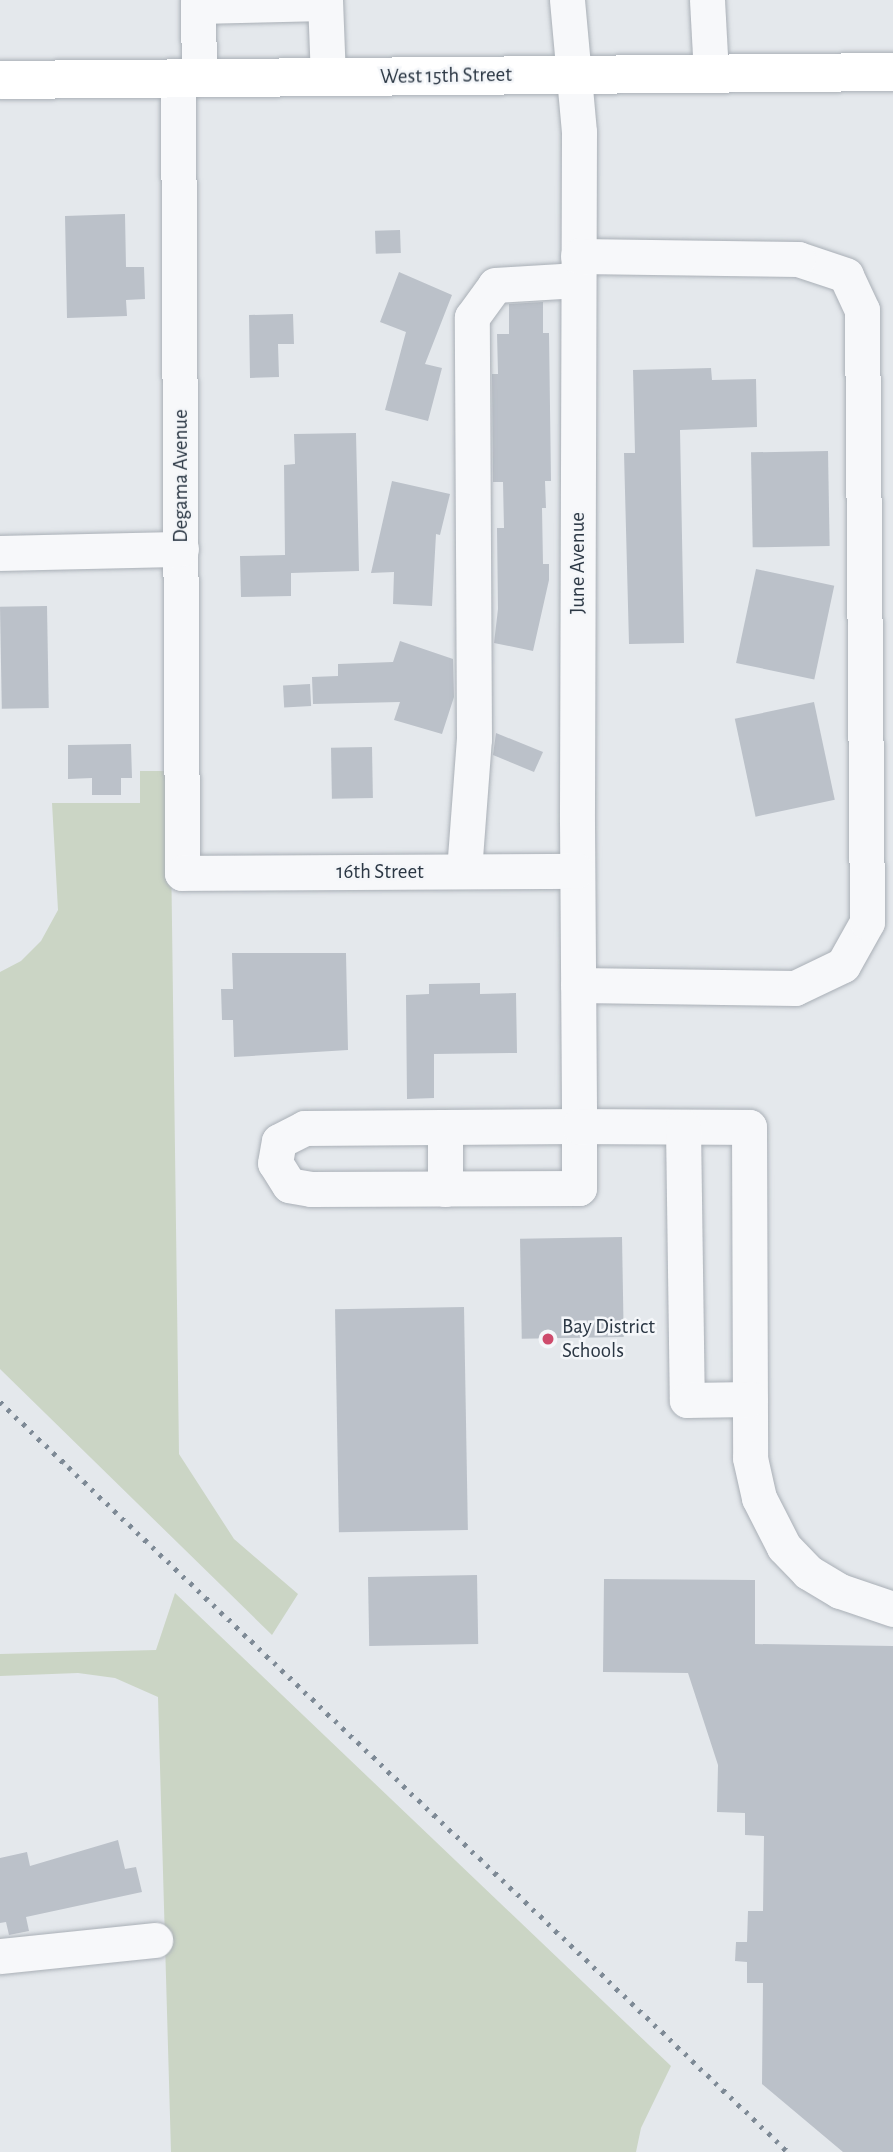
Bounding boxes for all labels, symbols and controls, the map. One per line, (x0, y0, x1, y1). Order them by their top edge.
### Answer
street label: West 15th Street (380, 62, 512, 90)
street label: Degama Avenue (168, 409, 194, 543)
street label: June Avenue (565, 512, 591, 614)
street label: 16th Street (336, 859, 424, 885)
place label: Bay District Schools (562, 1314, 655, 1364)
marker: Bay District Schools (540, 1331, 556, 1347)

